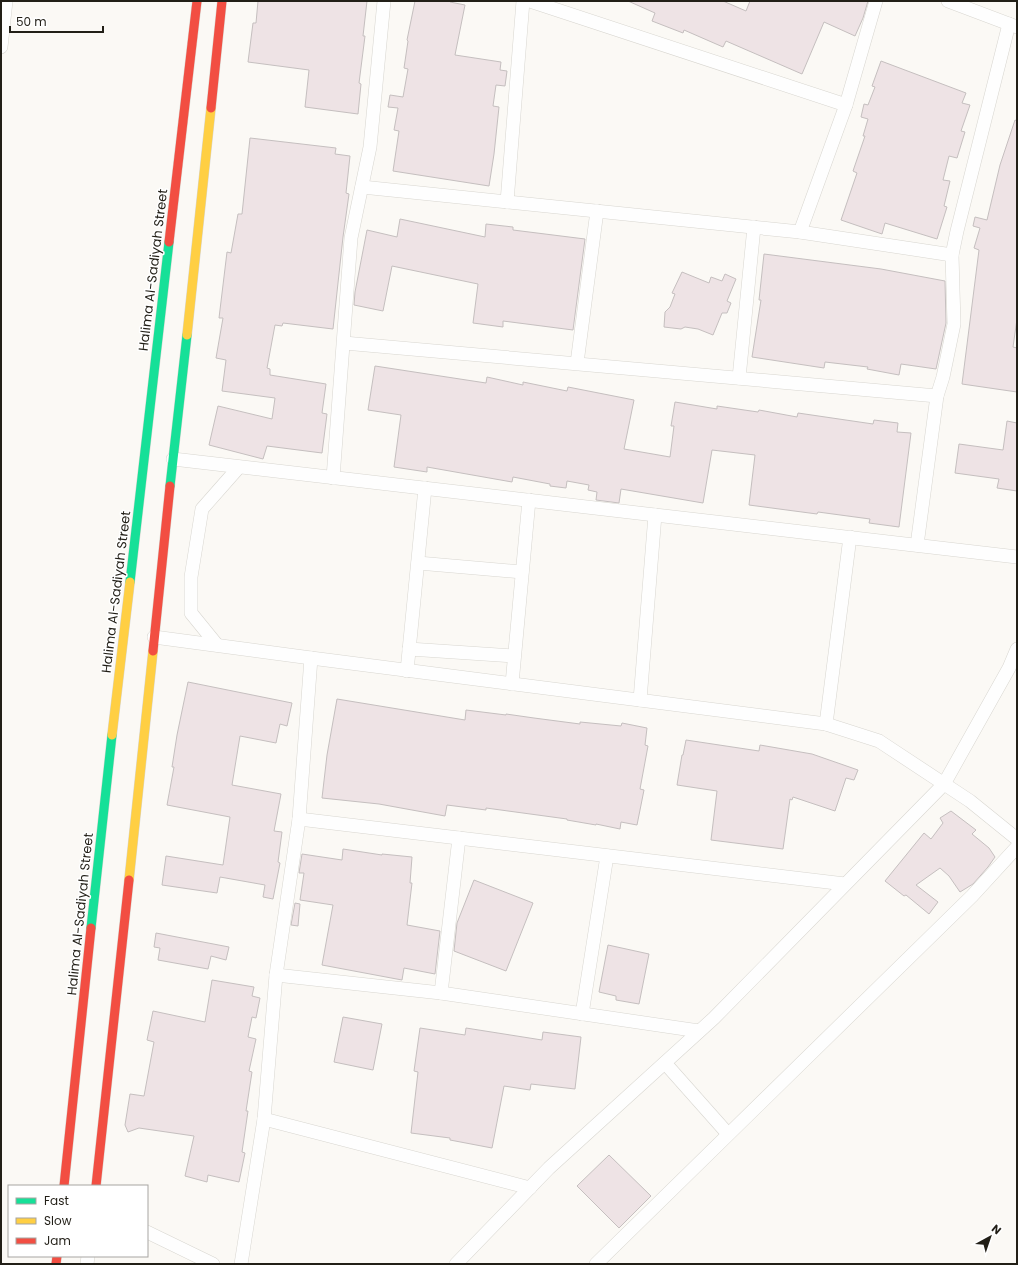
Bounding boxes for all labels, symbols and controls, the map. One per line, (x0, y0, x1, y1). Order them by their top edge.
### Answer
scale bar (10, 8, 103, 34)
text: 50 m (16, 13, 47, 30)
street label: Halima Al-Sadiyah Street (134, 188, 172, 352)
street label: Halima Al-Sadiyah Street (97, 510, 135, 674)
street label: Halima Al-Sadiyah Street (62, 832, 98, 996)
legend (8, 1185, 148, 1257)
text: Fast (44, 1192, 69, 1209)
text: Slow (44, 1212, 72, 1229)
north arrow (970, 1217, 1010, 1257)
text: N (988, 1221, 1005, 1238)
text: Jam (44, 1232, 71, 1249)

